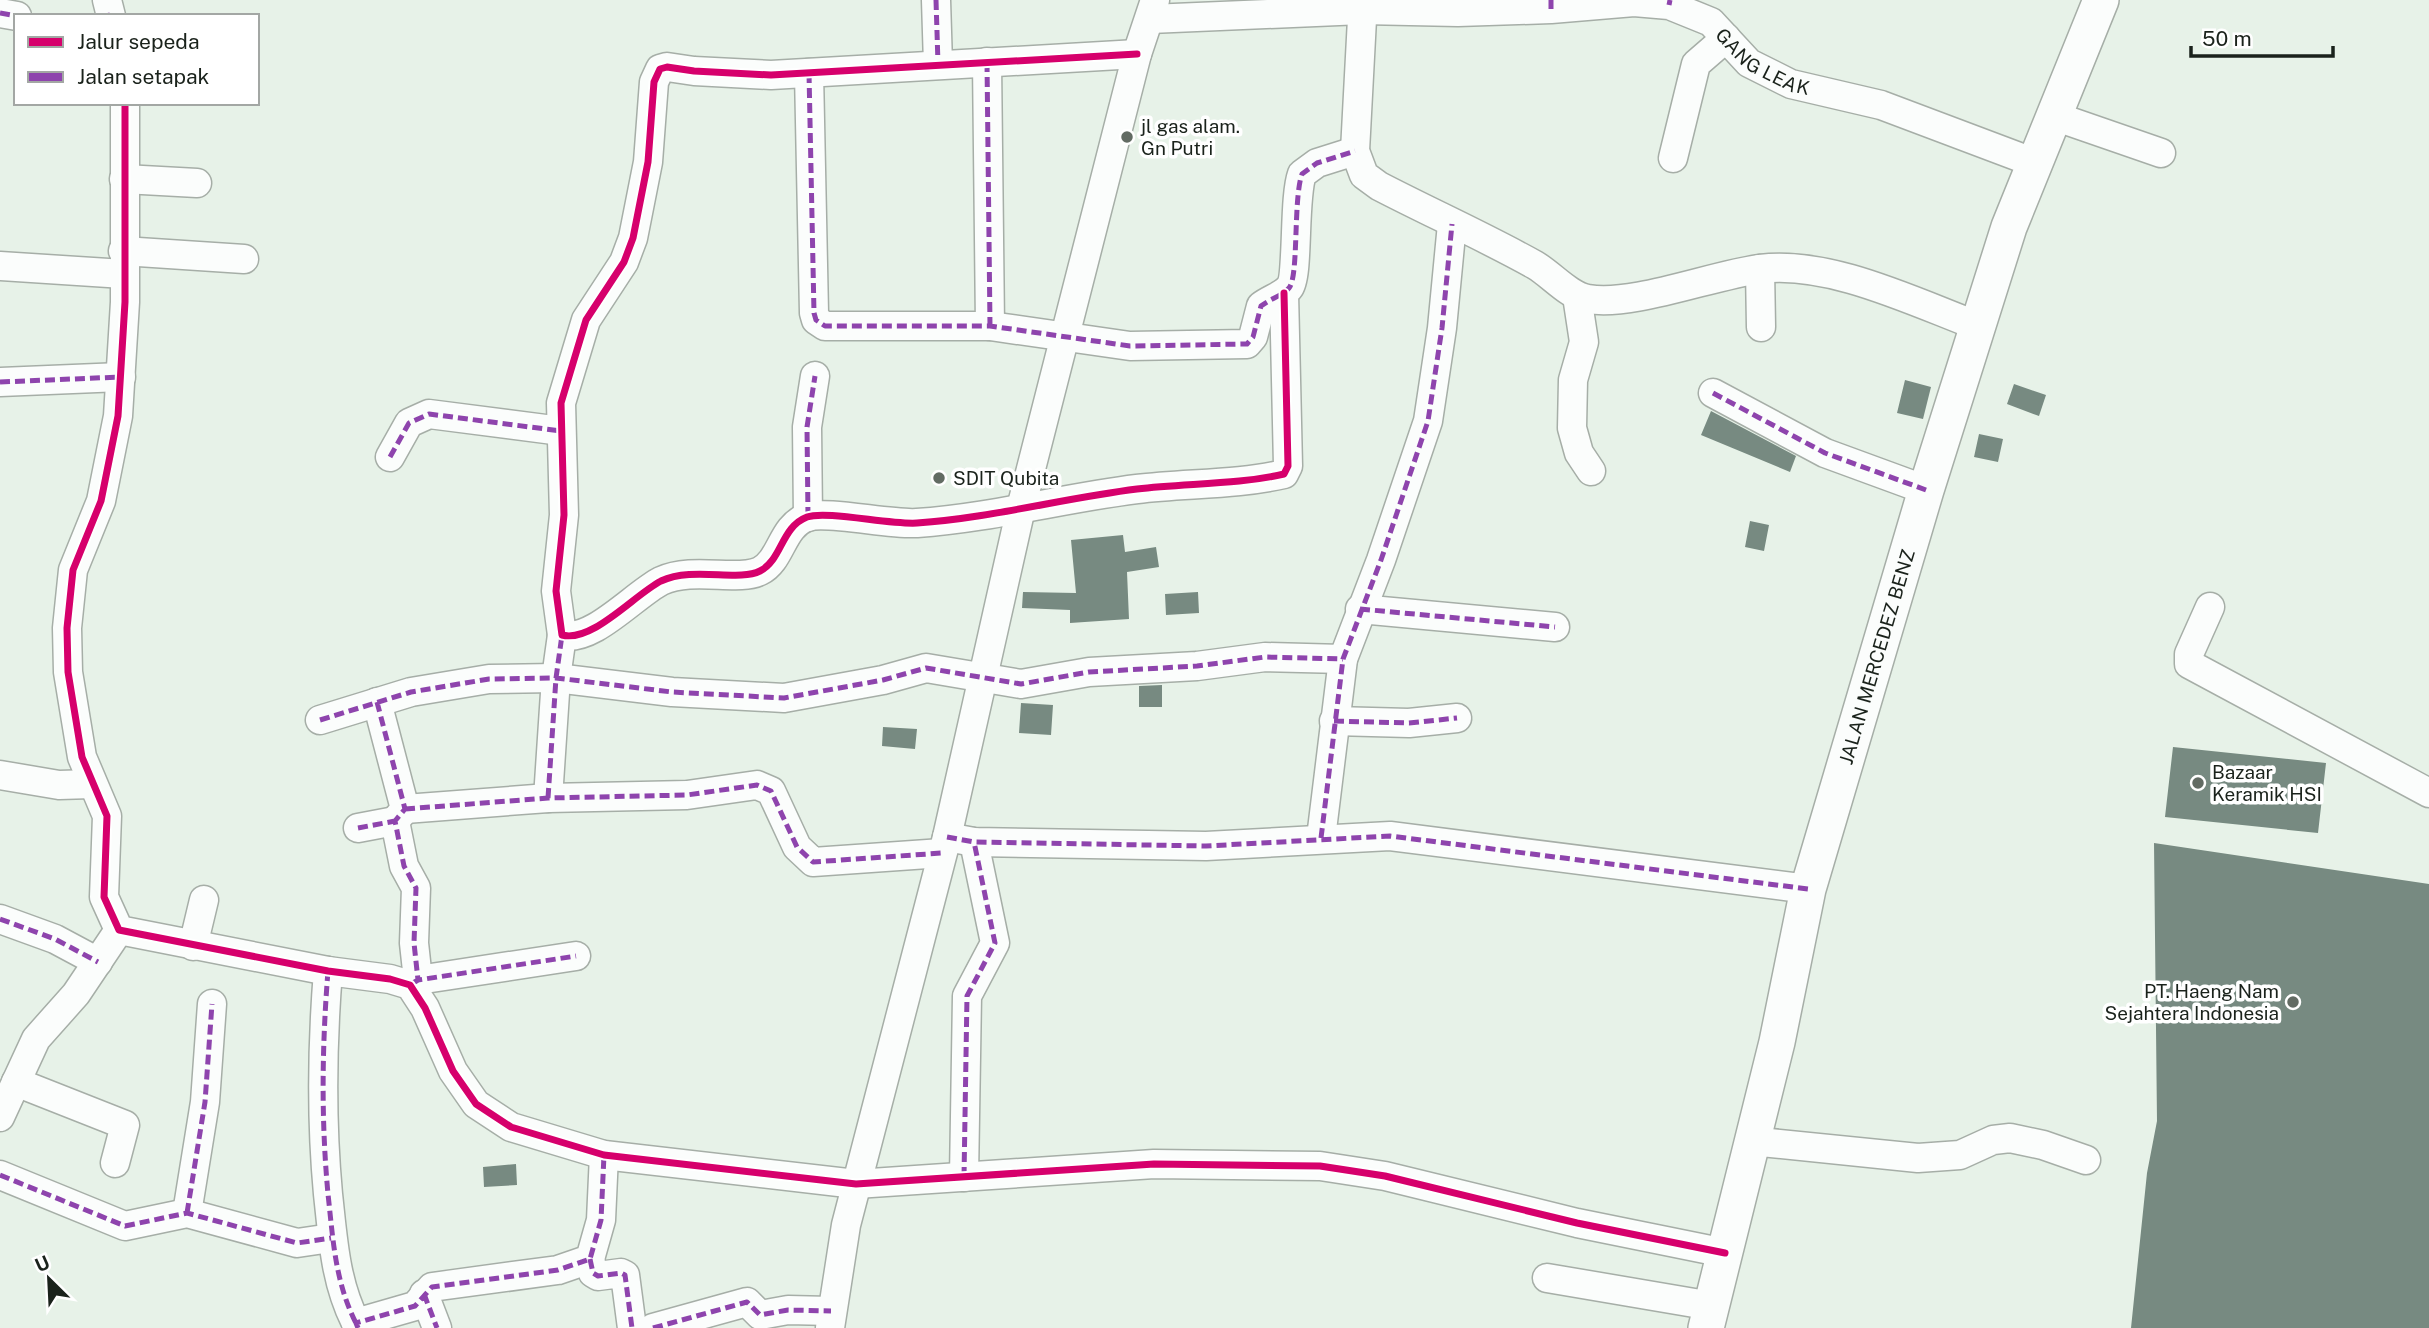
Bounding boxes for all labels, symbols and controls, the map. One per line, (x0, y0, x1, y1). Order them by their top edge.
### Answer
legend (14, 14, 259, 105)
scale bar (2191, 14, 2333, 58)
street label: GANG LEAK (1711, 24, 1812, 99)
text: 50 m (2202, 26, 2252, 51)
text: Jalur sepeda (77, 29, 200, 54)
text: Jalan setapak (77, 64, 210, 89)
place label: jl gas alam. Gn Putri (1140, 115, 1240, 159)
marker: jl gas alam. Gn Putri (1119, 129, 1135, 145)
place label: SDIT Qubita (953, 467, 1059, 489)
marker: SDIT Qubita (931, 470, 947, 486)
street label: JALAN MERCEDEZ BENZ (1834, 547, 1919, 767)
place label: Bazaar Keramik HSI (2212, 761, 2322, 805)
marker: Bazaar Keramik HSI (2190, 775, 2206, 791)
place label: PT. Haeng Nam Sejahtera Indonesia (2104, 980, 2279, 1024)
marker: PT. Haeng Nam Sejahtera Indonesia (2285, 994, 2301, 1010)
north arrow (14, 1244, 84, 1314)
text: U (31, 1251, 53, 1276)

